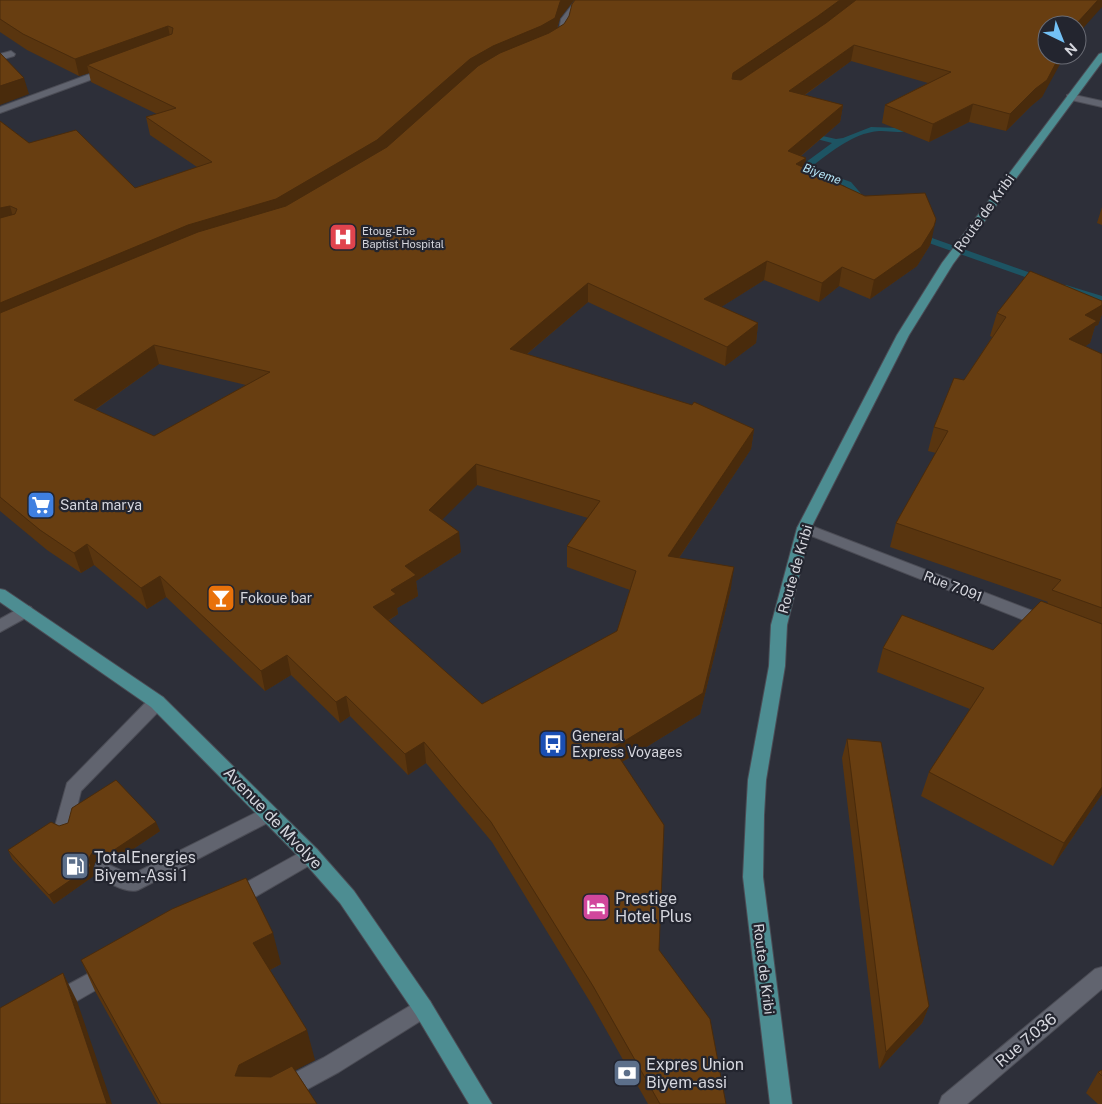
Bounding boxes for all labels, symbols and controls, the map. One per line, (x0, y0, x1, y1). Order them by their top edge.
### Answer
north arrow (1037, 15, 1087, 65)
text: N (1061, 40, 1080, 59)
water label: Biyeme (801, 161, 843, 188)
street label: Route de Kribi (951, 171, 1017, 255)
hospital icon: Etoug-Ebe Baptist Hospital (328, 222, 358, 252)
place label: Etoug-Ebe Baptist Hospital (362, 225, 444, 250)
supermarket icon: Santa marya (26, 490, 56, 520)
place label: Santa marya (60, 497, 142, 513)
street label: Route de Kribi (775, 523, 815, 615)
street label: Rue 7.091 (921, 568, 985, 604)
bar icon: Fokoue bar (206, 583, 236, 613)
place label: Fokoue bar (240, 590, 312, 606)
place label: General Express Voyages (572, 728, 682, 760)
bus stop icon: General Express Voyages (538, 729, 568, 759)
street label: Avenue de Mvolye (220, 763, 326, 873)
place label: TotalEnergies Biyem-Assi 1 (94, 848, 196, 885)
fuel station icon: TotalEnergies Biyem-Assi 1 (60, 851, 90, 881)
place label: Prestige Hotel Plus (615, 889, 692, 926)
hotel icon: Prestige Hotel Plus (581, 892, 611, 922)
street label: Route de Kribi (750, 923, 778, 1015)
street label: Rue 7.036 (992, 1009, 1060, 1071)
place label: Expres Union Biyem-assi (646, 1055, 744, 1092)
bank icon: Expres Union Biyem-assi (612, 1058, 642, 1088)

